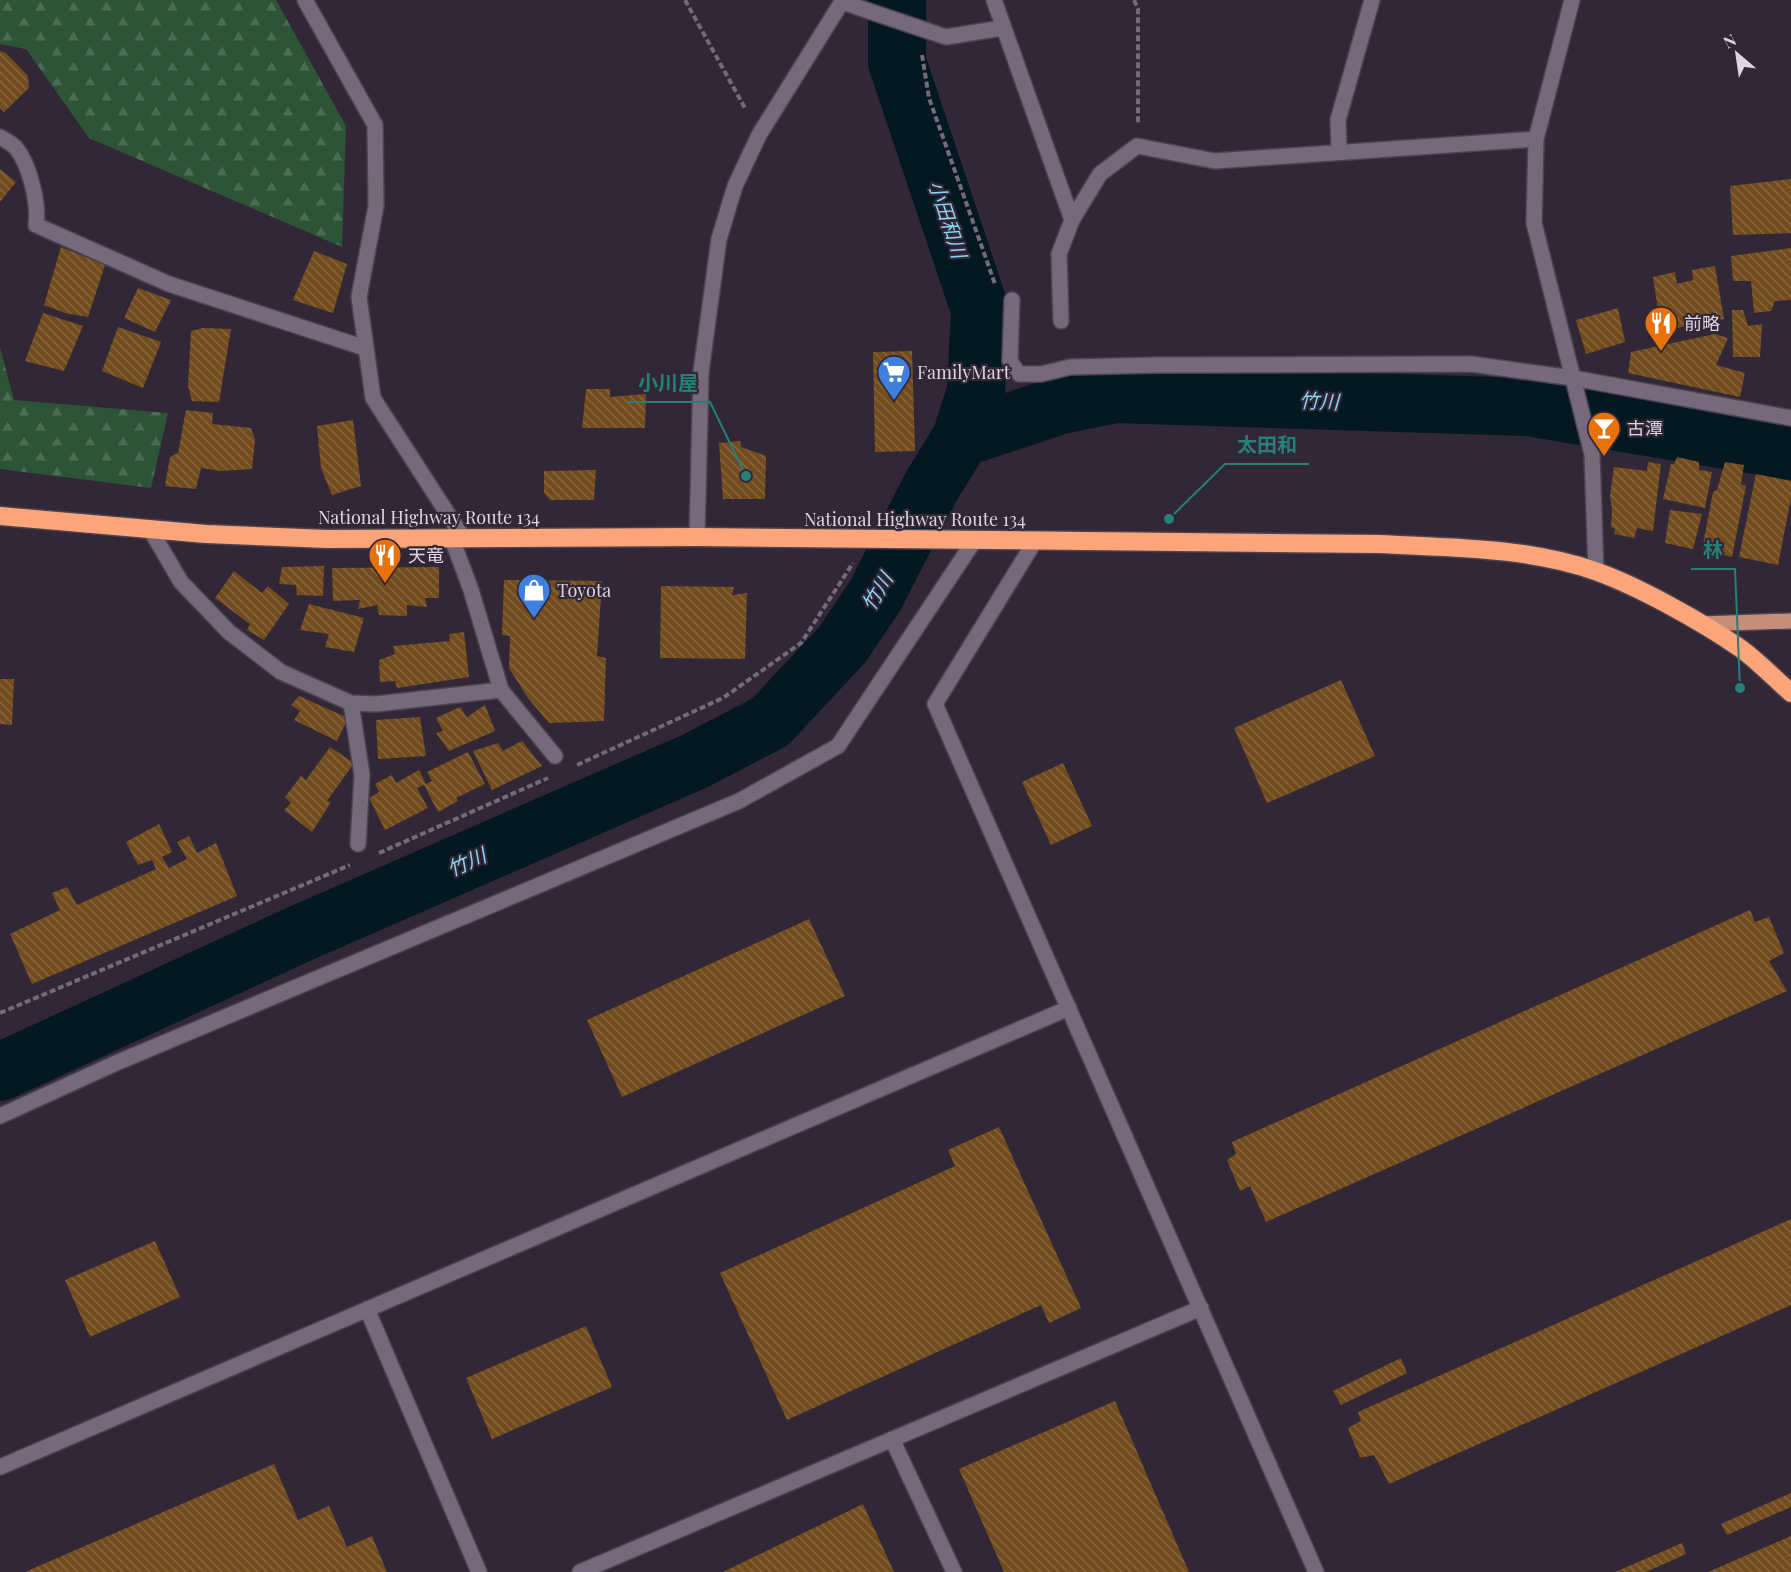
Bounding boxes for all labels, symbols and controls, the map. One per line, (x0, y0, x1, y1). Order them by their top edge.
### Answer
north arrow (1707, 24, 1767, 84)
text: N (1719, 28, 1740, 52)
water label: 小田和川 (924, 177, 975, 263)
restaurant icon: 前略 (1643, 305, 1679, 352)
place label: 前略 (1684, 311, 1720, 335)
supermarket icon: FamilyMart (876, 354, 912, 401)
place label: FamilyMart (917, 360, 1011, 384)
callout: 小川屋 (626, 364, 710, 402)
text: 小川屋 (638, 368, 698, 395)
water label: 竹川 (1299, 386, 1341, 414)
bar icon: 古潭 (1586, 410, 1622, 457)
place label: 古潭 (1627, 416, 1663, 440)
callout: 太田和 (1225, 426, 1309, 464)
text: 太田和 (1237, 430, 1297, 457)
street label: National Highway Route 134 (318, 505, 540, 529)
street label: National Highway Route 134 (804, 507, 1026, 531)
callout: 林 (1691, 531, 1735, 569)
text: 林 (1703, 535, 1723, 562)
restaurant icon: 天竜 (367, 537, 403, 584)
place label: 天竜 (408, 543, 444, 567)
water label: 竹川 (854, 565, 899, 615)
shop icon: Toyota (516, 572, 552, 619)
place label: Toyota (557, 578, 611, 602)
water label: 竹川 (442, 840, 492, 881)

